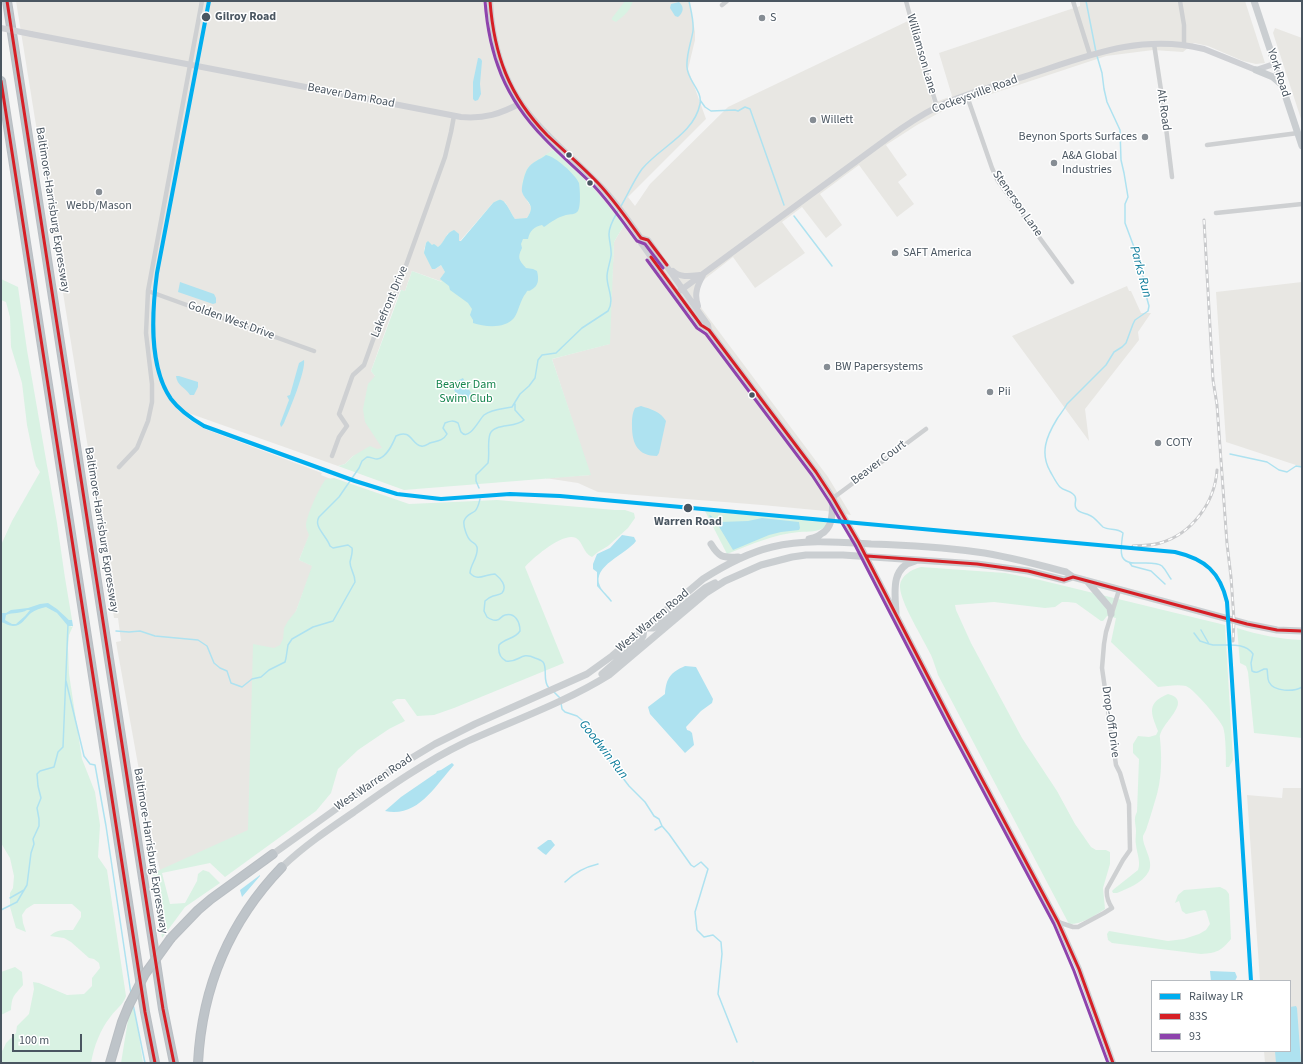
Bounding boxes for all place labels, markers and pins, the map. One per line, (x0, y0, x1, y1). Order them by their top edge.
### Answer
place label: Gilroy Road (215, 10, 276, 24)
marker: Gilroy Road (200, 11, 212, 23)
place label: S (770, 11, 776, 25)
marker: S (757, 13, 767, 23)
place label: Willett (821, 113, 853, 127)
marker: Willett (808, 115, 818, 125)
place label: Beynon Sports Surfaces (1019, 130, 1137, 144)
marker: Beynon Sports Surfaces (1140, 132, 1150, 142)
place label: A&A Global Industries (1062, 149, 1117, 177)
unlabelled marker (564, 150, 574, 160)
marker: A&A Global Industries (1049, 158, 1059, 168)
unlabelled marker (585, 178, 595, 188)
marker: Webb/Mason (94, 187, 104, 197)
place label: Webb/Mason (66, 199, 132, 213)
place label: SAFT America (903, 246, 972, 260)
marker: SAFT America (890, 248, 900, 258)
place label: BW Papersystems (835, 360, 923, 374)
marker: BW Papersystems (822, 362, 832, 372)
place label: Pii (998, 385, 1011, 399)
marker: Pii (985, 387, 995, 397)
unlabelled marker (747, 390, 757, 400)
place label: COTY (1166, 436, 1192, 450)
marker: COTY (1153, 438, 1163, 448)
marker: Warren Road (682, 502, 694, 514)
place label: Warren Road (654, 515, 722, 529)

